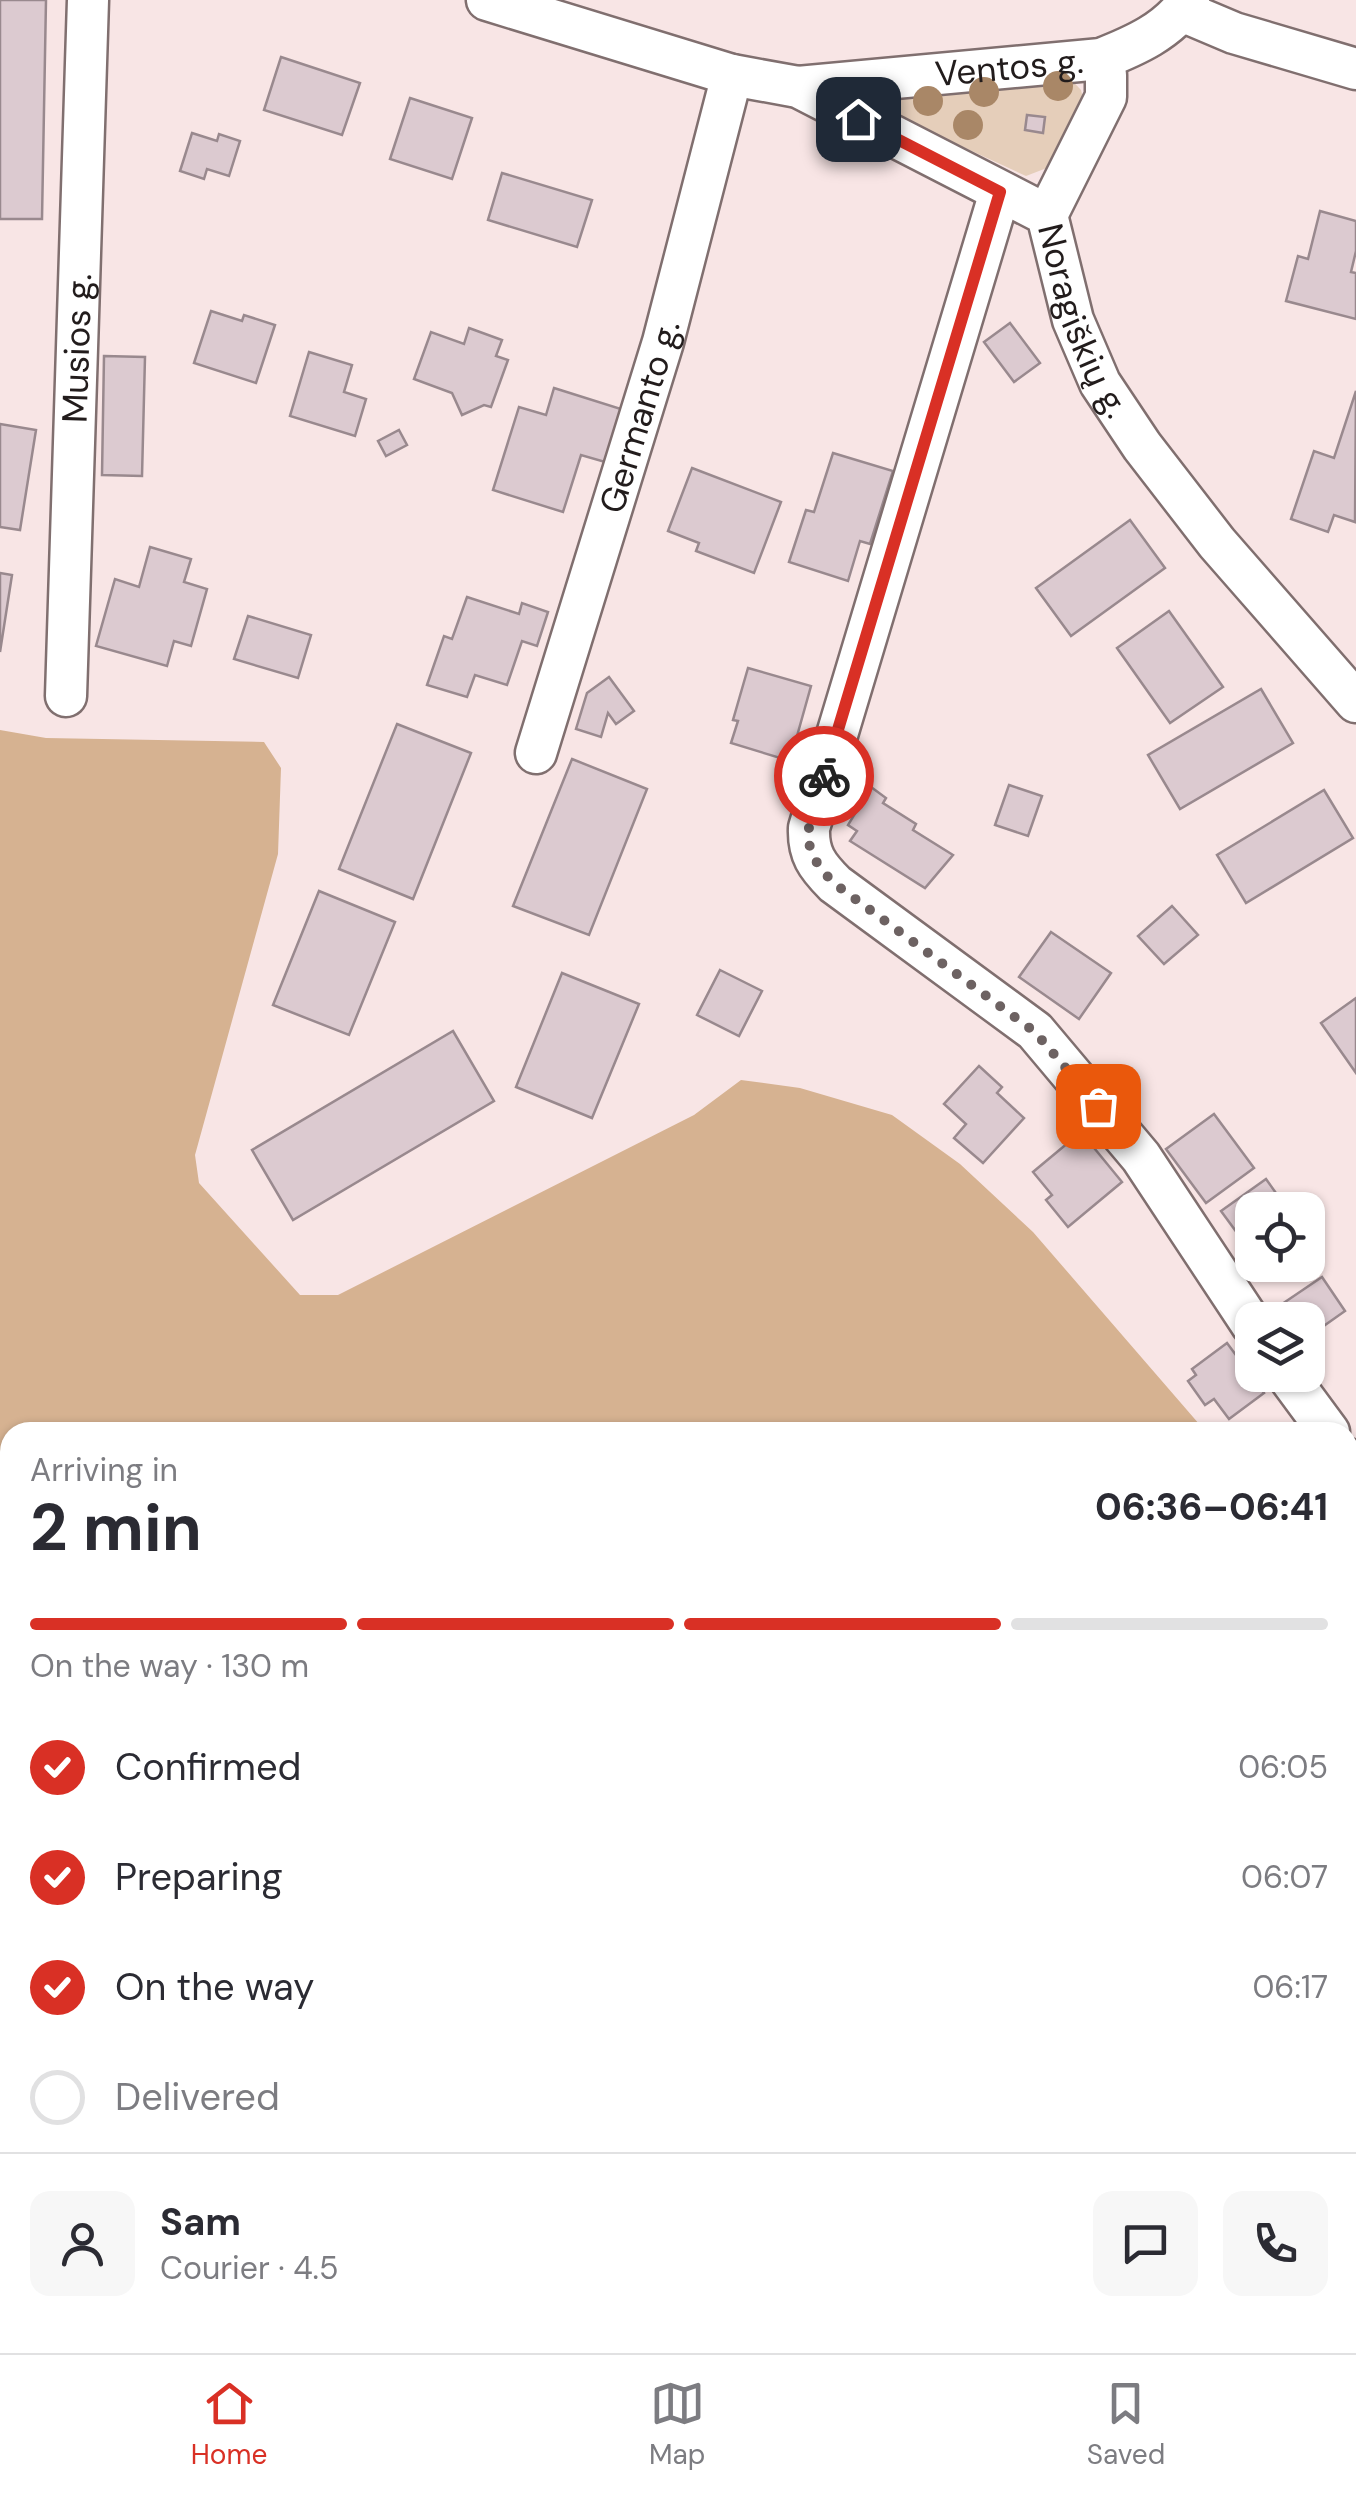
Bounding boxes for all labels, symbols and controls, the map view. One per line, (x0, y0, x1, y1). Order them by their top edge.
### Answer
street label: Ventos g. (933, 38, 1085, 97)
pin (816, 77, 901, 162)
icon: home (831, 92, 886, 147)
street label: Noragiškių g. (1027, 219, 1140, 427)
street label: Musios g. (52, 273, 102, 424)
street label: Germanto g. (588, 315, 691, 519)
courier (774, 726, 874, 826)
icon: bike (797, 749, 852, 804)
pin (1056, 1064, 1141, 1149)
icon: bag (1071, 1079, 1126, 1134)
map controls (1235, 1192, 1325, 1392)
button: locate (1235, 1192, 1325, 1282)
button: layers (1235, 1302, 1325, 1392)
text: Arriving in (30, 1449, 178, 1491)
text: 06:36–06:41 (1095, 1482, 1328, 1532)
text: 2 min (30, 1486, 202, 1570)
text: On the way · 130 m (30, 1645, 309, 1687)
icon: check (30, 1740, 85, 1795)
text: Confirmed (115, 1742, 301, 1792)
text: 06:05 (1238, 1746, 1328, 1788)
icon: check (30, 1850, 85, 1905)
text: Preparing (115, 1852, 283, 1902)
text: 06:07 (1241, 1856, 1328, 1898)
icon: check (30, 1960, 85, 2015)
text: On the way (115, 1962, 314, 2012)
text: 06:17 (1252, 1966, 1328, 2008)
text: Delivered (115, 2072, 280, 2122)
button: person (30, 2191, 135, 2296)
button: chat (1093, 2191, 1198, 2296)
button: phone (1223, 2191, 1328, 2296)
text: Sam (160, 2197, 241, 2247)
text: Courier · 4.5 (160, 2247, 338, 2289)
tab: Home (191, 2376, 267, 2473)
tab: Map (649, 2376, 705, 2473)
tab: Saved (1087, 2376, 1165, 2473)

